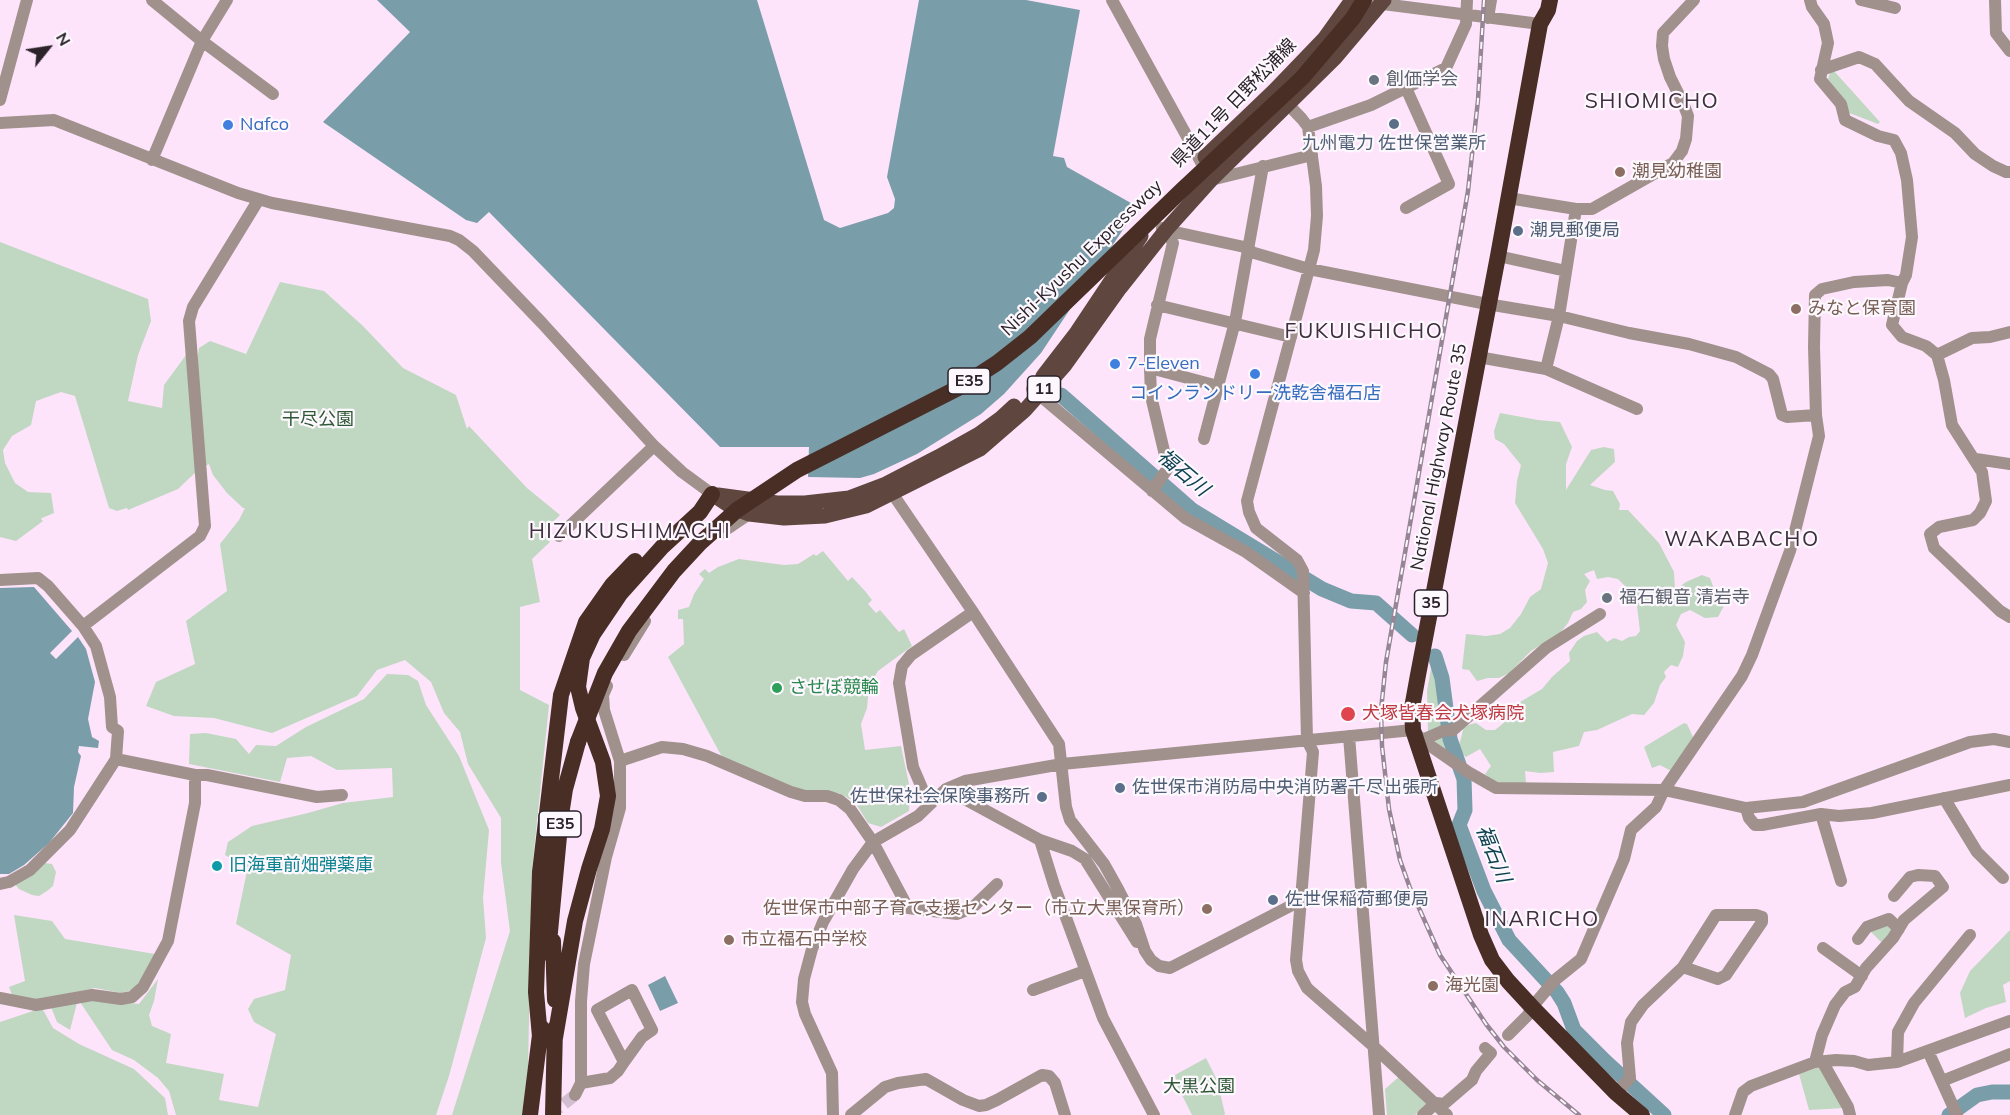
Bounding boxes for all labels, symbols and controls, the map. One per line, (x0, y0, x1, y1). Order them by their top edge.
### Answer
north arrow (18, 18, 78, 78)
text: N (52, 29, 75, 49)
street label: 県道11号 日野松浦線 (1167, 34, 1301, 172)
place label: 創価学会 (1386, 69, 1458, 91)
marker: 創価学会 (1367, 73, 1381, 87)
district label: SHIOMICHO (1585, 89, 1719, 115)
place label: Nafco (240, 114, 289, 136)
marker: 九州電力 佐世保営業所 (1387, 117, 1401, 131)
marker: Nafco (221, 118, 235, 132)
place label: 九州電力 佐世保営業所 (1302, 133, 1486, 155)
place label: 潮見幼稚園 (1632, 161, 1722, 183)
marker: 潮見幼稚園 (1613, 165, 1627, 179)
street label: Nishi-Kyushu Expressway (997, 175, 1167, 341)
place label: 潮見郵便局 (1530, 220, 1620, 242)
marker: 潮見郵便局 (1511, 224, 1525, 238)
place label: みなと保育園 (1808, 298, 1916, 320)
marker: みなと保育園 (1789, 302, 1803, 316)
district label: FUKUISHICHO (1285, 319, 1443, 345)
street label: National Highway Route 35 (1406, 342, 1472, 572)
place label: 7-Eleven (1127, 353, 1200, 375)
marker: 7-Eleven (1108, 357, 1122, 371)
marker: コインランドリー洗乾舎福石店 (1248, 367, 1262, 381)
road number: E35 (948, 368, 990, 394)
road number: 11 (1028, 376, 1060, 402)
place label: コインランドリー洗乾舎福石店 (1129, 383, 1381, 405)
park label: 干尽公園 (282, 409, 354, 431)
water label: 福石川 (1152, 445, 1214, 501)
district label: HIZUKUSHIMACHI (529, 519, 731, 545)
district label: WAKABACHO (1664, 527, 1820, 553)
place label: 福石観音 清岩寺 (1619, 587, 1750, 609)
road number: 35 (1414, 590, 1448, 616)
marker: 福石観音 清岩寺 (1600, 591, 1614, 605)
place label: させぼ競輪 (789, 677, 879, 699)
marker: させぼ競輪 (770, 681, 784, 695)
place label: 犬塚皆春会犬塚病院 (1362, 703, 1524, 725)
marker: 犬塚皆春会犬塚病院 (1339, 705, 1357, 723)
place label: 佐世保市消防局中央消防署千尽出張所 (1132, 777, 1438, 799)
marker: 佐世保市消防局中央消防署千尽出張所 (1113, 781, 1127, 795)
place label: 佐世保社会保険事務所 (850, 786, 1030, 808)
marker: 佐世保社会保険事務所 (1035, 790, 1049, 804)
road number: E35 (539, 811, 581, 837)
water label: 福石川 (1471, 822, 1515, 886)
place label: 旧海軍前畑弾薬庫 (229, 855, 373, 877)
marker: 旧海軍前畑弾薬庫 (210, 859, 224, 873)
place label: 佐世保稲荷郵便局 (1285, 889, 1429, 911)
marker: 佐世保稲荷郵便局 (1266, 893, 1280, 907)
place label: 佐世保市中部子育て支援センター（市立大黒保育所） (763, 898, 1195, 920)
marker: 佐世保市中部子育て支援センター（市立大黒保育所） (1200, 902, 1214, 916)
district label: INARICHO (1484, 907, 1600, 933)
place label: 市立福石中学校 (741, 929, 867, 951)
marker: 市立福石中学校 (722, 933, 736, 947)
place label: 海光園 (1445, 975, 1499, 997)
marker: 海光園 (1426, 979, 1440, 993)
park label: 大黒公園 (1163, 1076, 1235, 1098)

